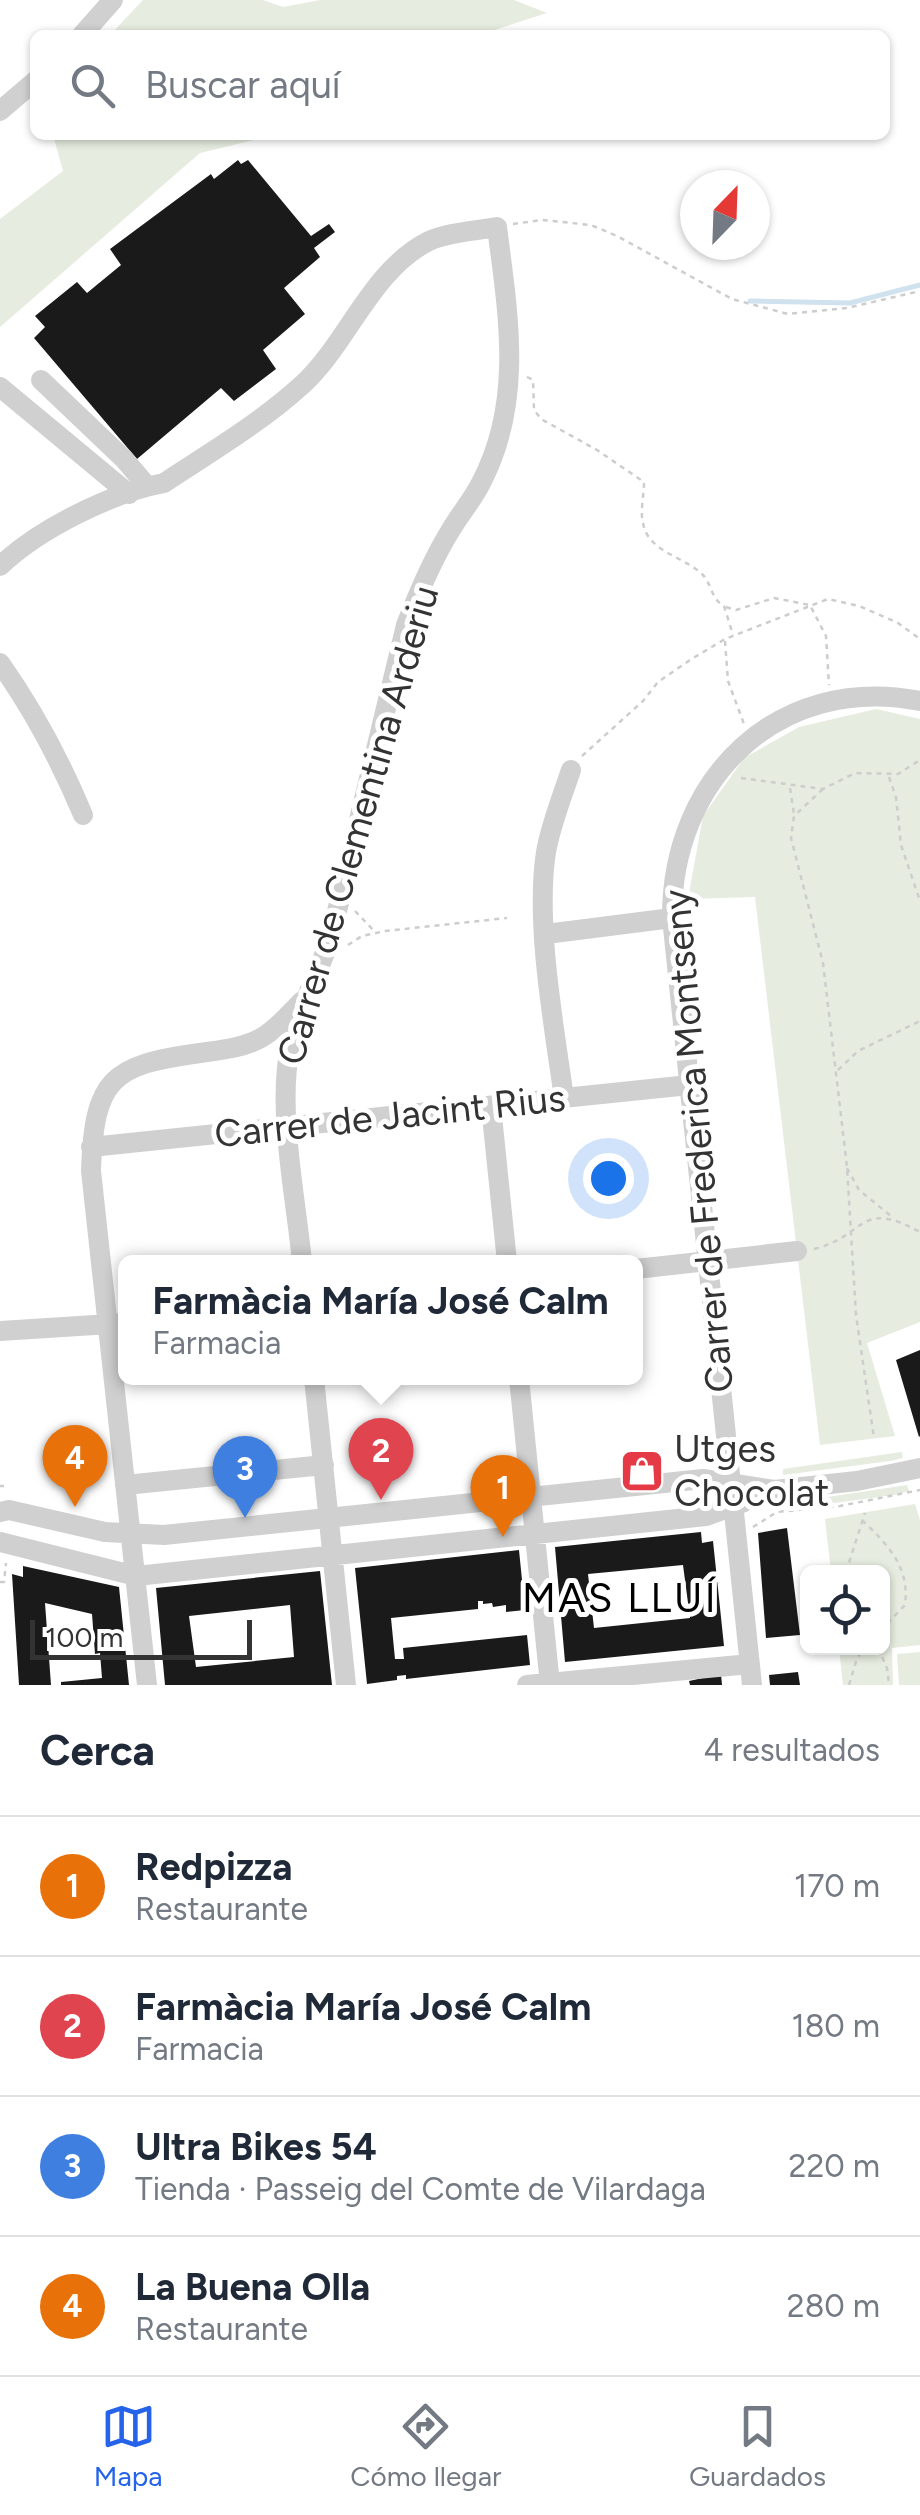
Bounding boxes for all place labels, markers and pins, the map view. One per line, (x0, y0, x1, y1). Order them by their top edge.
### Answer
pin: 2 (348, 1418, 414, 1500)
pin: 4 (42, 1424, 108, 1507)
place label: Utges Chocolat (674, 1426, 829, 1516)
pin: 3 (212, 1436, 278, 1518)
shop icon: Utges Chocolat (619, 1448, 665, 1494)
pin: 1 (470, 1454, 536, 1537)

